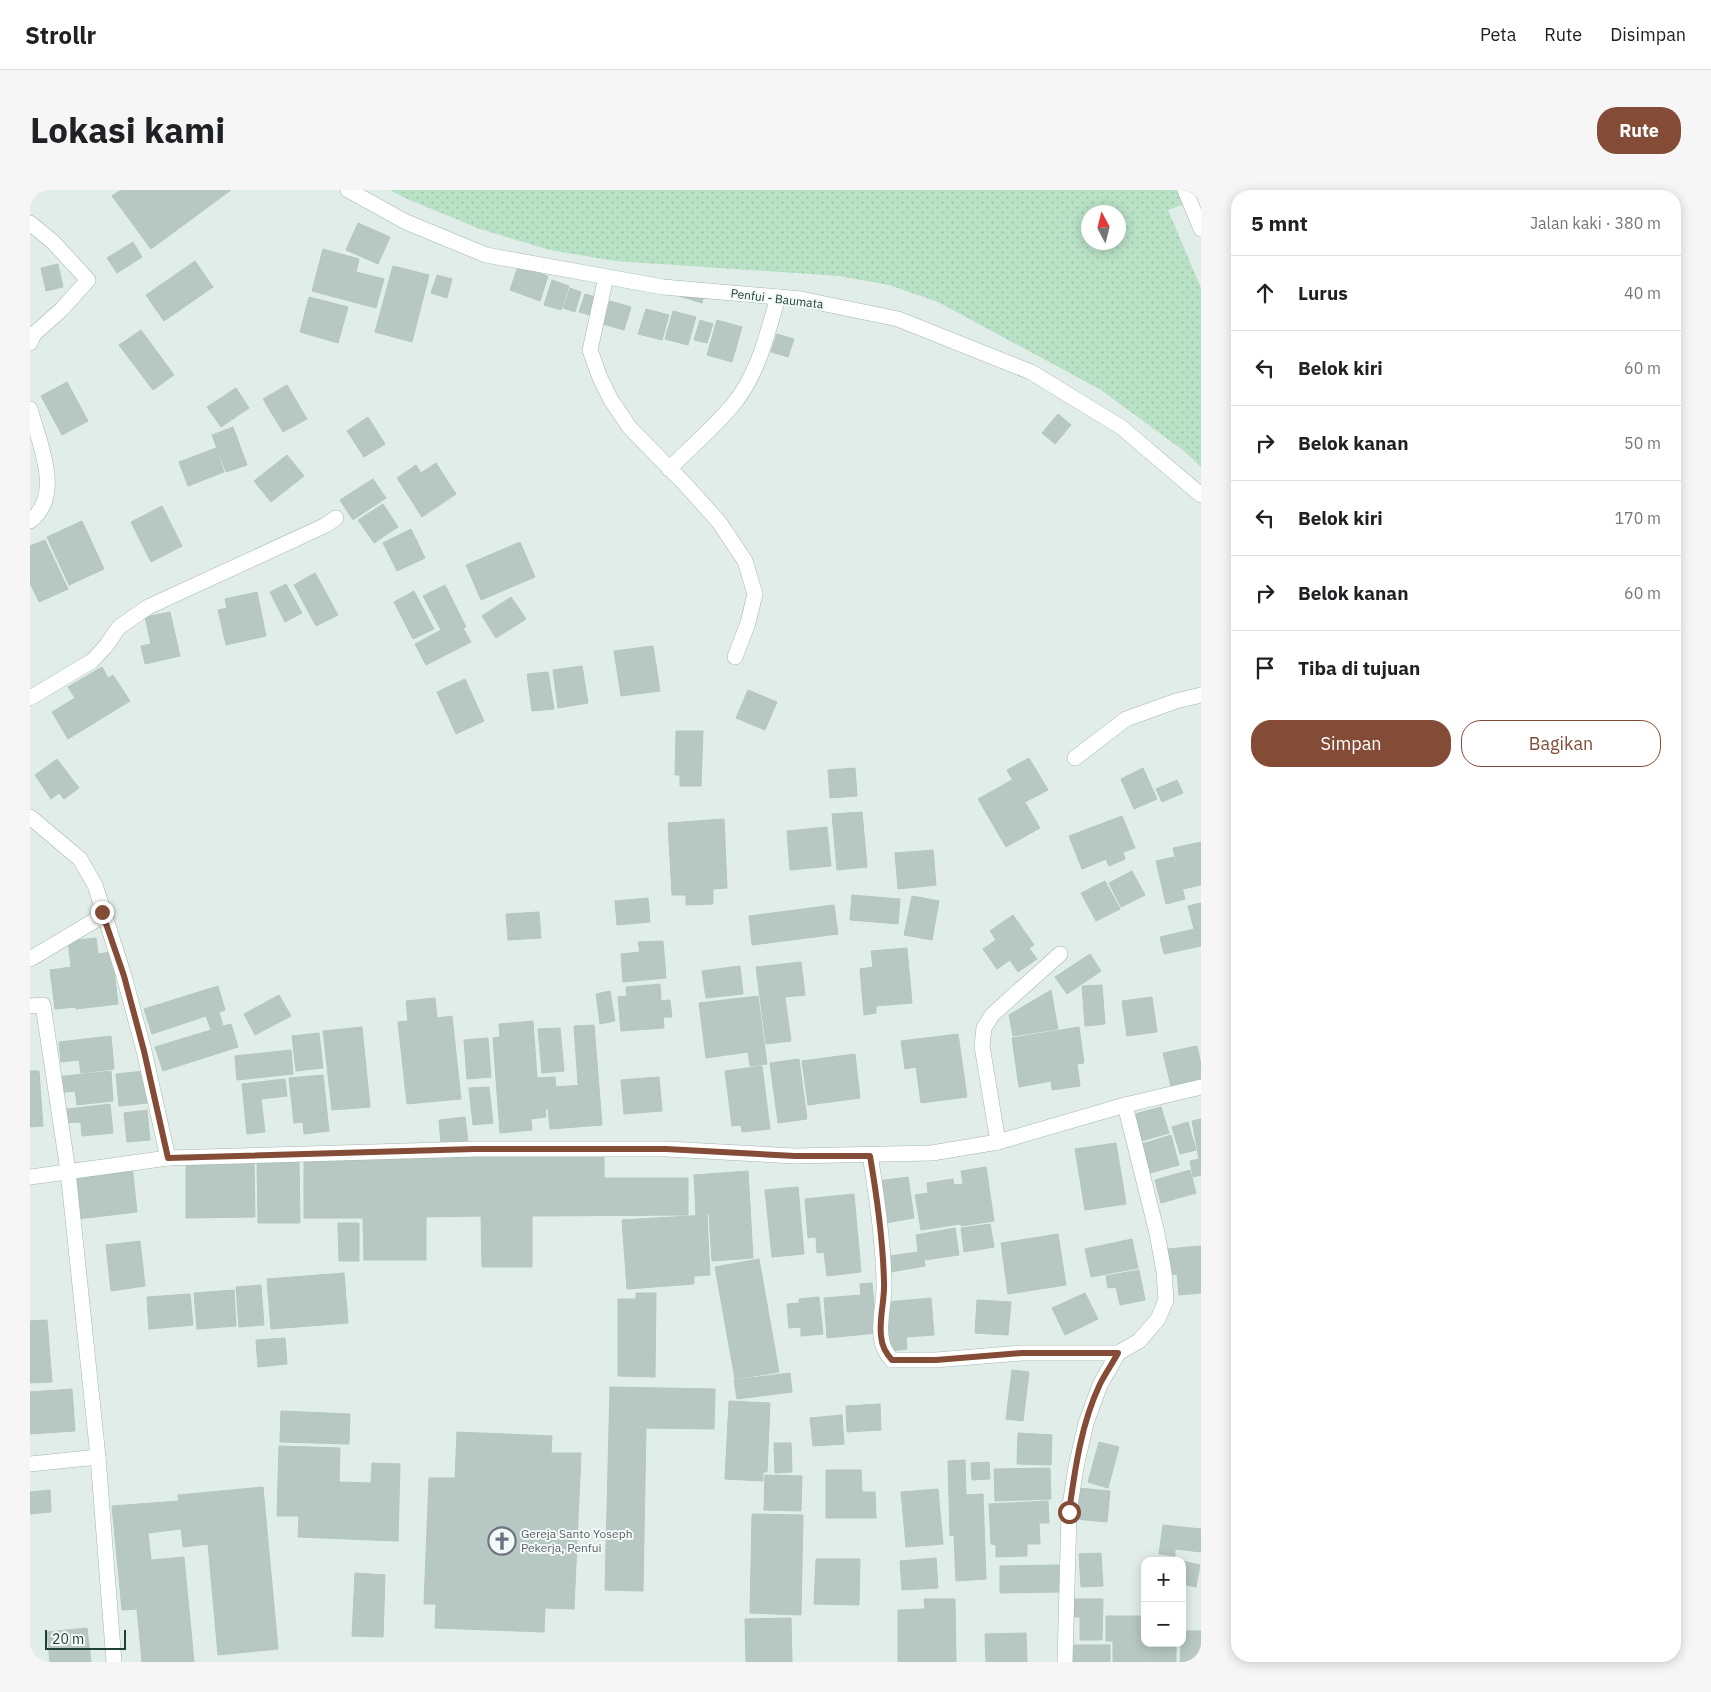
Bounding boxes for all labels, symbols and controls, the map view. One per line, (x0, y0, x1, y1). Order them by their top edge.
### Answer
text: Strollr (25, 19, 96, 51)
text: Peta (1480, 23, 1516, 46)
text: Rute (1544, 23, 1582, 46)
text: Disimpan (1610, 23, 1686, 46)
text: Lokasi kami (30, 107, 225, 153)
button: Rute (1597, 107, 1681, 154)
north arrow (1081, 205, 1126, 250)
text: 5 mnt (1251, 209, 1308, 237)
text: Jalan kaki · 380 m (1530, 213, 1661, 233)
icon: ahead (1251, 279, 1279, 307)
text: Lurus (1298, 281, 1348, 305)
text: 40 m (1624, 283, 1661, 303)
street label: Penfui - Baumata (730, 285, 825, 312)
icon: left (1251, 354, 1279, 382)
text: Belok kiri (1298, 356, 1383, 380)
text: 60 m (1624, 358, 1661, 378)
icon: right (1251, 429, 1279, 457)
text: Belok kanan (1298, 431, 1409, 455)
text: 50 m (1624, 433, 1661, 453)
icon: left (1251, 504, 1279, 532)
text: Belok kiri (1298, 506, 1383, 530)
text: 170 m (1614, 508, 1661, 528)
icon: right (1251, 579, 1279, 607)
text: Belok kanan (1298, 581, 1409, 605)
text: 60 m (1624, 583, 1661, 603)
icon: arrive (1251, 654, 1279, 682)
text: Tiba di tujuan (1298, 656, 1420, 680)
button: Simpan (1251, 720, 1451, 767)
button: Bagikan (1461, 720, 1661, 767)
route end (91, 901, 114, 924)
route start (1058, 1501, 1081, 1524)
church icon: Gereja Santo Yoseph Pekerja, Penfui (487, 1526, 517, 1556)
place label: Gereja Santo Yoseph Pekerja, Penfui (521, 1526, 632, 1555)
map controls (1141, 1557, 1186, 1647)
button: + (1141, 1557, 1186, 1602)
button: − (1141, 1602, 1186, 1647)
scale bar (45, 1627, 126, 1650)
text: 20 m (52, 1630, 84, 1648)

